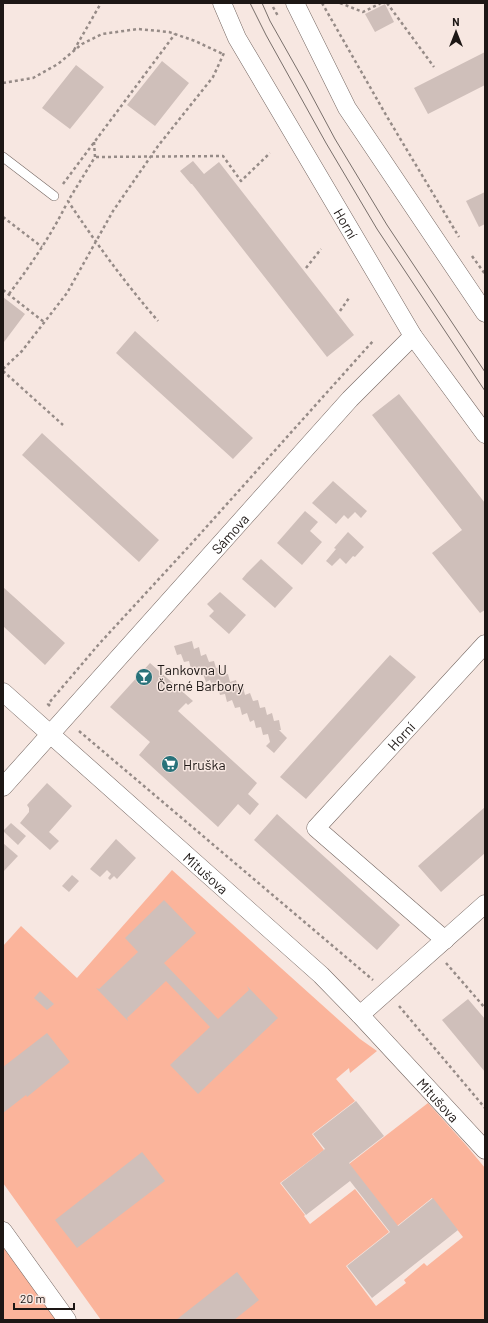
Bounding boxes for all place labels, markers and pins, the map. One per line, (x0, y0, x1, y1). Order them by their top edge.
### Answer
place label: Tankovna U Černé Barbory (157, 661, 244, 694)
bar icon: Tankovna U Černé Barbory (134, 667, 154, 687)
supermarket icon: Hruška (160, 754, 180, 774)
place label: Hruška (183, 756, 226, 773)

